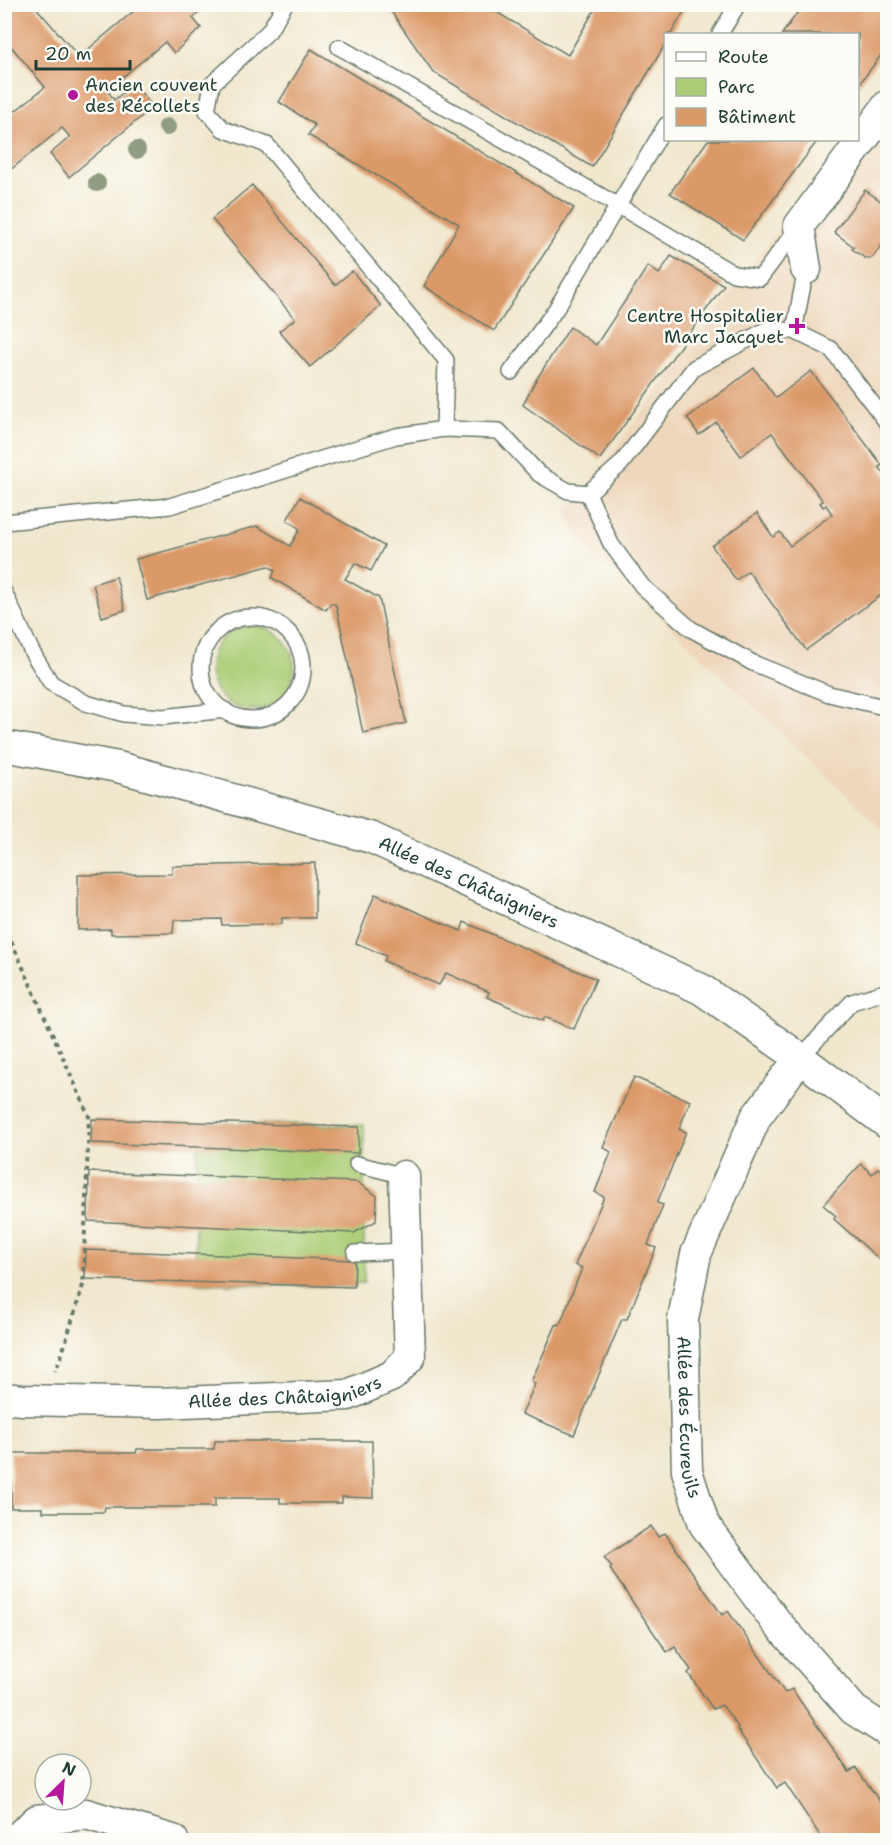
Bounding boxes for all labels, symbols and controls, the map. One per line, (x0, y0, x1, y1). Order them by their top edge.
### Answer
scale bar (36, 33, 130, 71)
legend (664, 33, 859, 141)
text: 20 m (45, 42, 91, 66)
text: Route (718, 45, 769, 69)
place label: Ancien couvent des Récollets (85, 73, 218, 118)
text: Parc (718, 75, 755, 99)
marker: Ancien couvent des Récollets (66, 88, 80, 102)
text: Bâtiment (718, 105, 796, 129)
place label: Centre Hospitalier Marc Jacquet (627, 304, 784, 349)
marker: Centre Hospitalier Marc Jacquet (788, 317, 806, 335)
street label: Allée des Châtaigniers (375, 831, 563, 934)
street label: Allée des Écureuils (671, 1336, 707, 1501)
street label: Allée des Châtaigniers (187, 1370, 385, 1414)
north arrow (33, 1752, 93, 1812)
text: N (59, 1757, 79, 1781)

